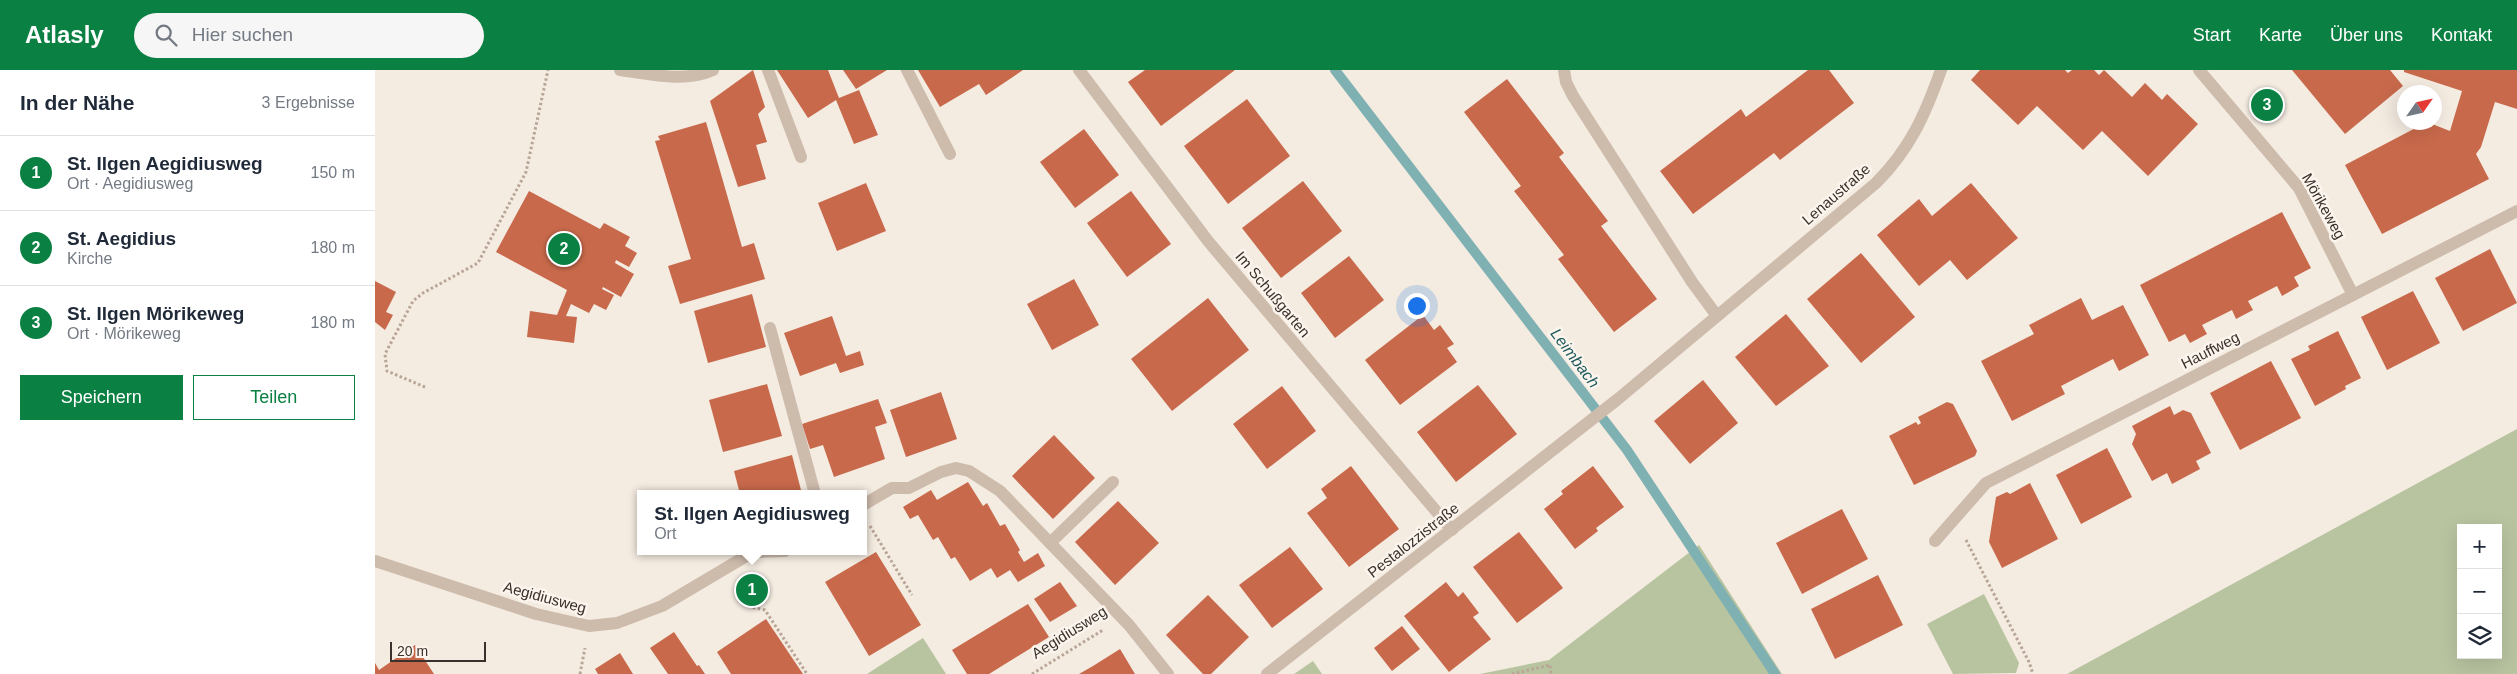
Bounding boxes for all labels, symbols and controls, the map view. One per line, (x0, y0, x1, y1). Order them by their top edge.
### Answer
search box (134, 13, 484, 58)
text: Atlasly (25, 21, 104, 48)
icon: search (152, 21, 180, 49)
text: Hier suchen (192, 24, 293, 45)
text: Start (2193, 25, 2231, 45)
text: Karte (2259, 25, 2302, 45)
text: Über uns (2330, 25, 2403, 45)
text: Kontakt (2431, 25, 2492, 45)
north arrow (2397, 85, 2442, 130)
pin: 3 (2251, 86, 2283, 124)
text: In der Nähe (20, 91, 134, 114)
text: 3 Ergebnisse (262, 94, 355, 111)
text: St. Ilgen Aegidiusweg (67, 153, 263, 174)
street label: Lenaustraße (1799, 160, 1873, 228)
text: 1 (32, 164, 40, 181)
text: 150 m (311, 164, 355, 181)
street label: Mörikeweg (2299, 170, 2349, 242)
text: Ort · Aegidiusweg (67, 175, 193, 192)
text: St. Aegidius (67, 228, 176, 249)
pin: 2 (548, 230, 580, 268)
text: 2 (32, 239, 40, 256)
text: 180 m (311, 239, 355, 256)
street label: Im Schußgarten (1232, 248, 1314, 340)
text: Kirche (67, 250, 112, 267)
your location (1404, 293, 1430, 319)
text: St. Ilgen Mörikeweg (67, 303, 244, 324)
text: 3 (32, 314, 40, 331)
text: 180 m (311, 314, 355, 331)
text: Ort · Mörikeweg (67, 325, 181, 342)
water label: Leimbach (1547, 325, 1603, 391)
street label: Hauffweg (2178, 328, 2242, 372)
button: Speichern (20, 375, 183, 420)
button: Teilen (193, 375, 355, 420)
popup (637, 490, 867, 555)
street label: Pestalozzistraße (1364, 499, 1462, 581)
text: St. Ilgen Aegidiusweg (654, 503, 850, 524)
map controls (2457, 524, 2502, 659)
button: + (2457, 524, 2502, 569)
text: Ort (654, 525, 676, 542)
button: − (2457, 569, 2502, 614)
pin: 1 (736, 571, 768, 609)
street label: Aegidiusweg (502, 578, 588, 616)
street label: Aegidiusweg (1028, 602, 1110, 662)
button: layers (2457, 614, 2502, 659)
scale bar (390, 639, 486, 662)
text: 20 m (397, 643, 428, 659)

